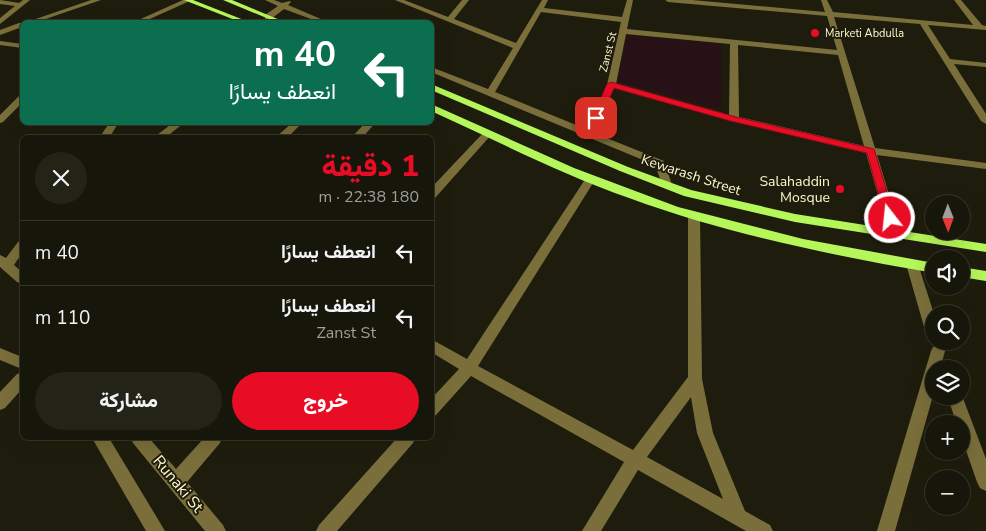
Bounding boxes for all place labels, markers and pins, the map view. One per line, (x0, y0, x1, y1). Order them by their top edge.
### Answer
place label: Marketi Abdulla (825, 26, 904, 41)
marker: Marketi Abdulla (809, 27, 821, 39)
pin (575, 97, 617, 139)
place label: Salahaddin Mosque (760, 172, 830, 207)
marker: Salahaddin Mosque (834, 183, 846, 195)

